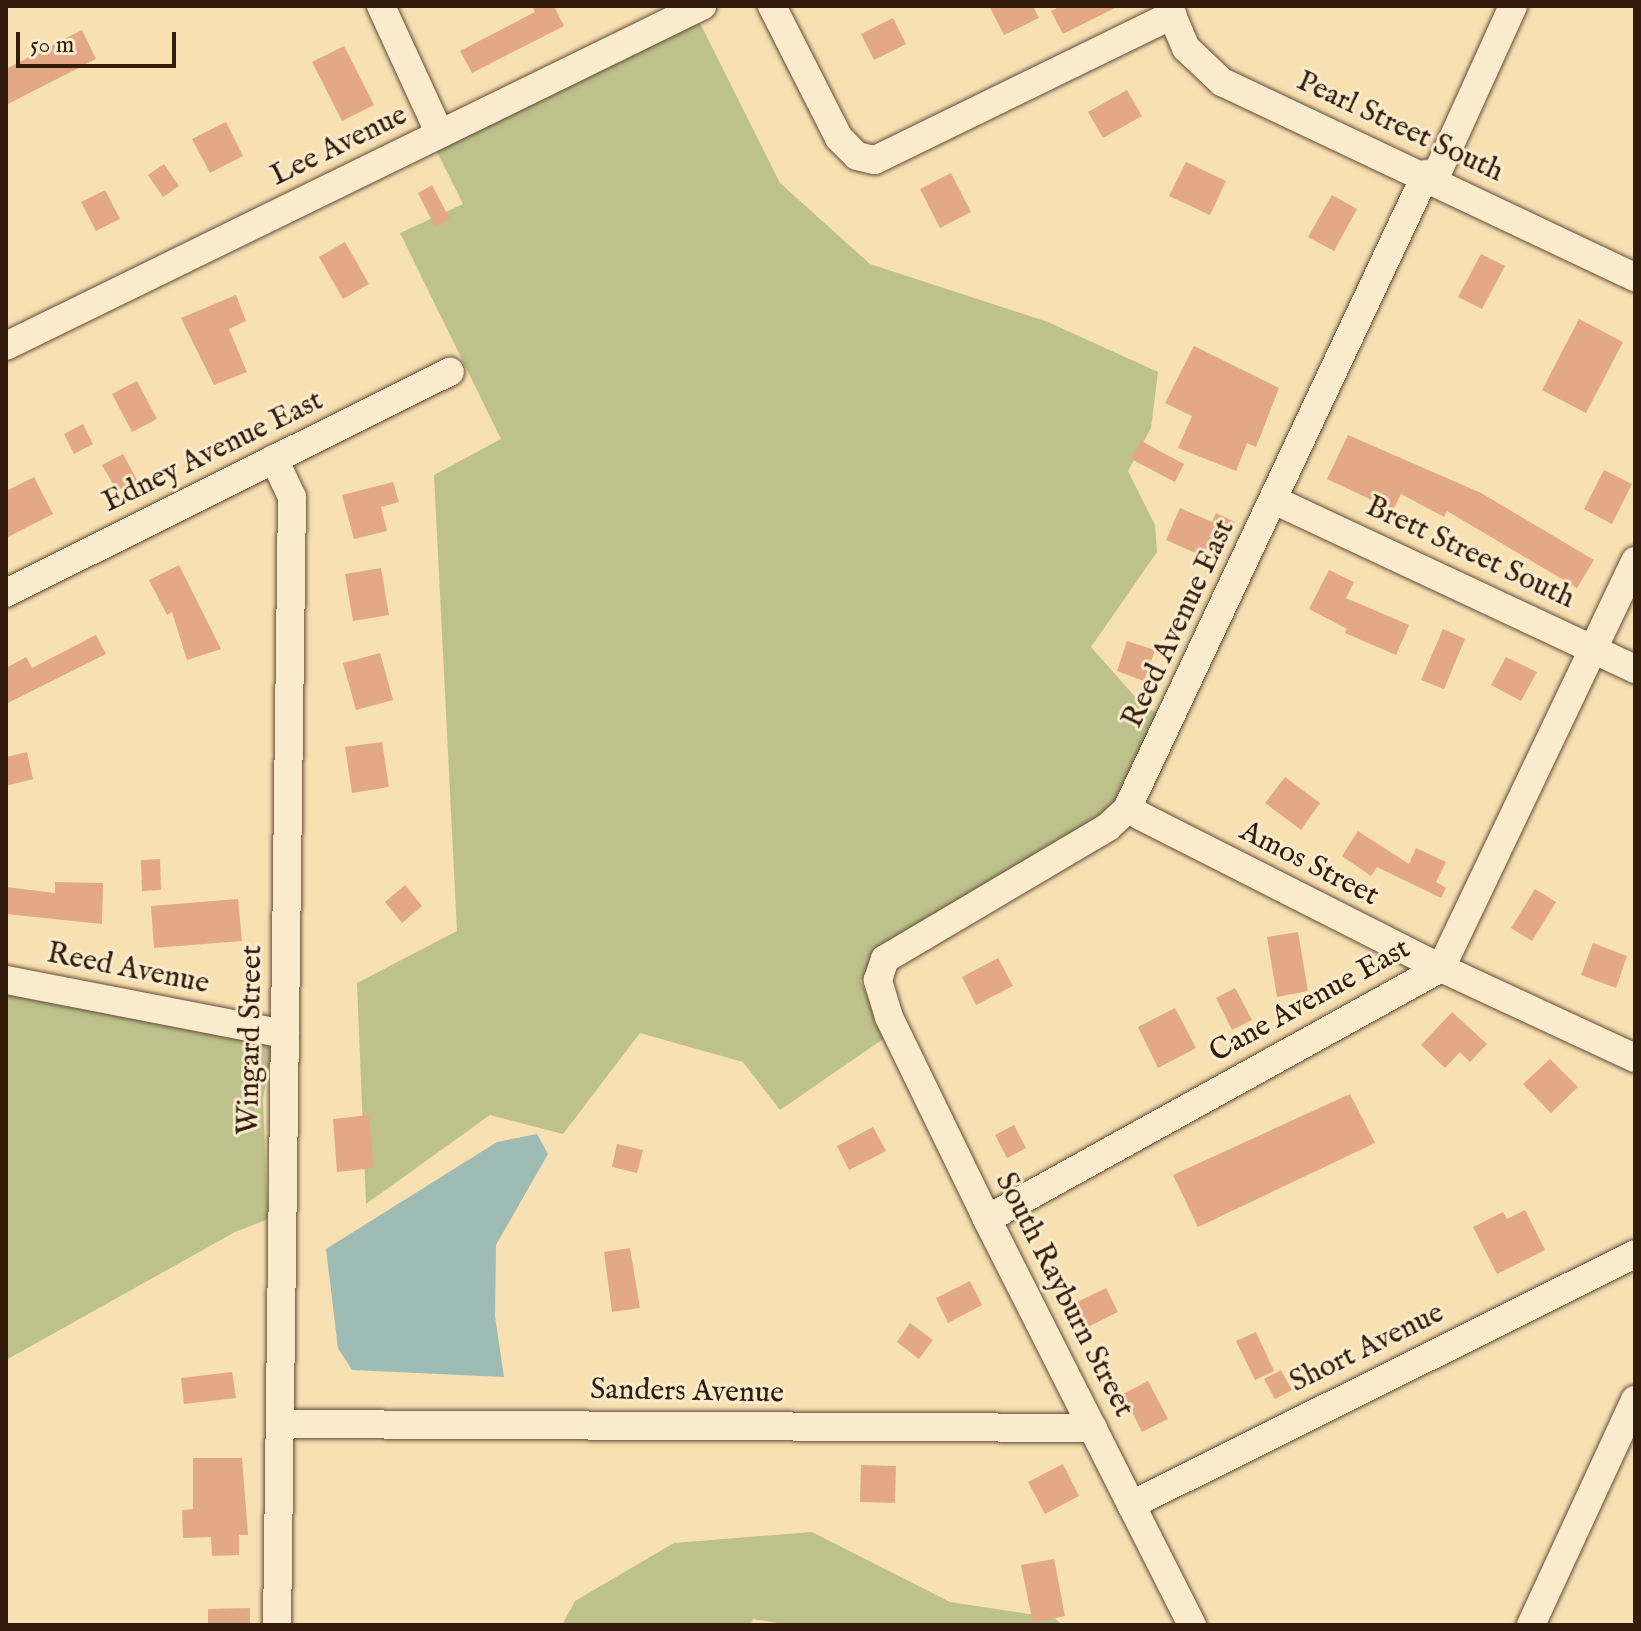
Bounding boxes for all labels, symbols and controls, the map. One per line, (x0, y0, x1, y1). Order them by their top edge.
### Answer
scale bar (20, 16, 180, 66)
text: 50 m (30, 30, 74, 61)
street label: Pearl Street South (1291, 63, 1509, 191)
street label: Lee Avenue (265, 98, 413, 194)
street label: Edney Avenue East (97, 383, 329, 521)
street label: Brett Street South (1360, 489, 1580, 617)
street label: Reed Avenue East (1115, 514, 1243, 734)
street label: Amos Street (1234, 814, 1384, 914)
street label: Cane Avenue East (1204, 931, 1416, 1071)
street label: Reed Avenue (44, 936, 212, 1002)
street label: Wingard Street (231, 945, 271, 1135)
street label: South Rayburn Street (987, 1167, 1141, 1423)
street label: Short Avenue (1284, 1295, 1450, 1401)
street label: Sanders Avenue (590, 1372, 784, 1412)

